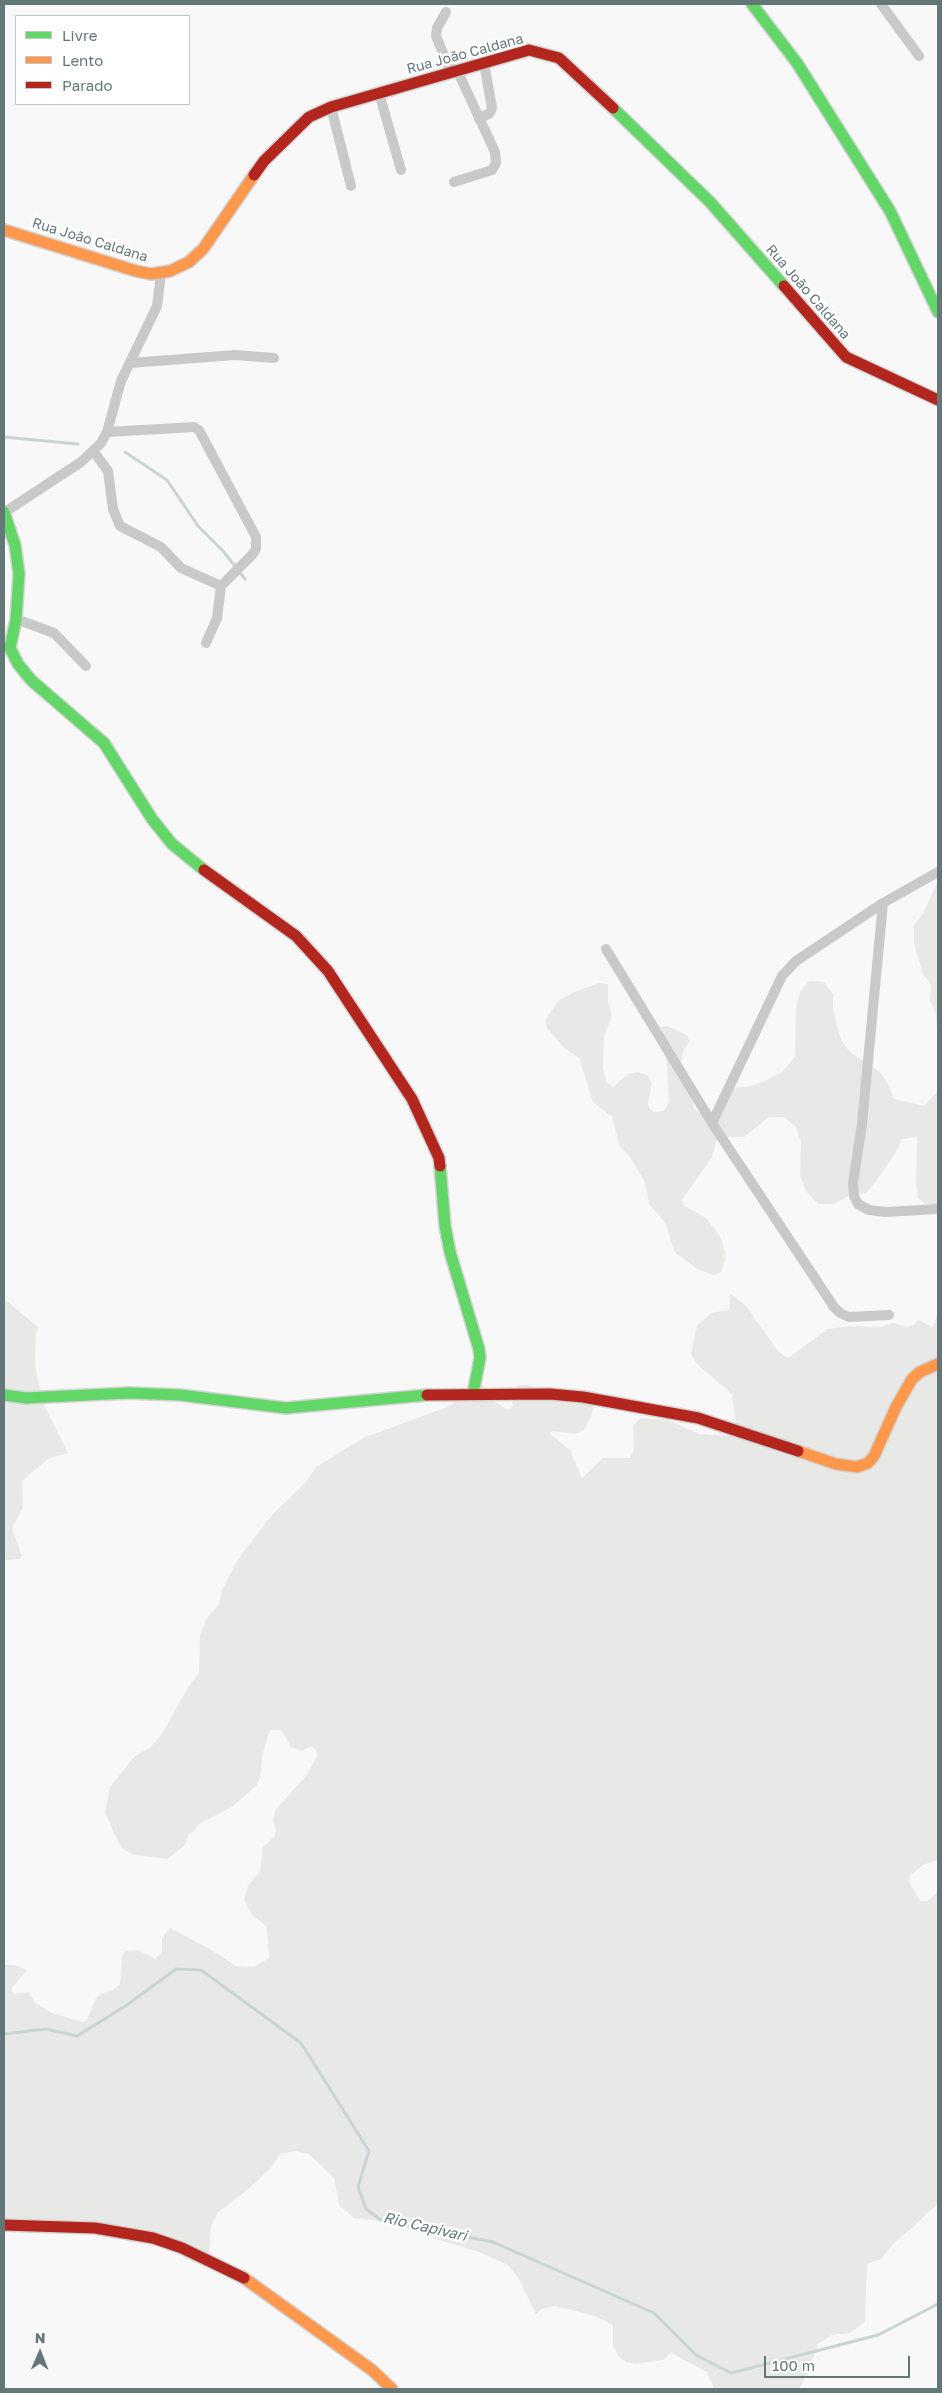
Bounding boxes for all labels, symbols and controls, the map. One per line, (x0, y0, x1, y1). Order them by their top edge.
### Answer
legend (15, 15, 190, 105)
text: Livre (62, 26, 97, 44)
street label: Rua João Caldana (405, 30, 525, 78)
text: Lento (62, 51, 103, 69)
text: Parado (62, 76, 113, 94)
street label: Rua João Caldana (30, 214, 150, 266)
street label: Rua João Caldana (762, 241, 854, 343)
water label: Rio Capivari (381, 2209, 469, 2245)
north arrow (15, 2328, 65, 2378)
text: N (35, 2329, 46, 2346)
scale bar (767, 2346, 913, 2378)
text: 100 m (772, 2356, 815, 2374)

